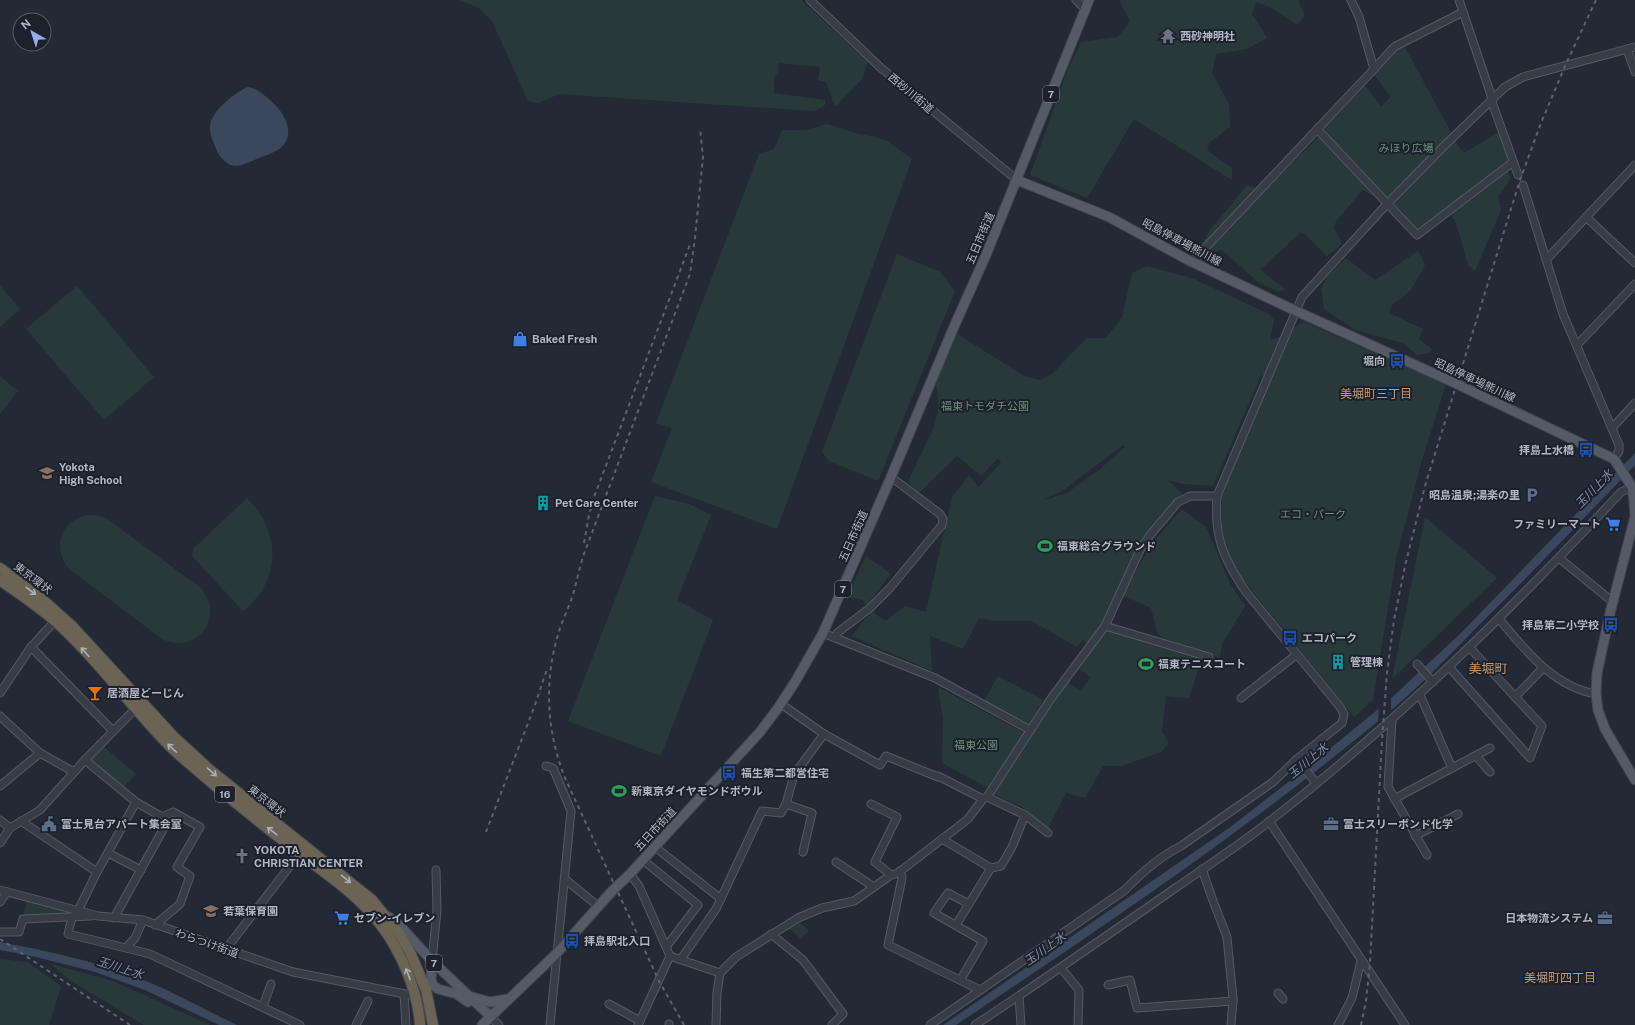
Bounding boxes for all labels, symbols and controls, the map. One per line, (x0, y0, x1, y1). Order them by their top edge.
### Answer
north arrow (12, 12, 52, 52)
text: N (19, 17, 33, 32)
temple icon: 西砂神明社 (1159, 27, 1177, 45)
place label: 西砂神明社 (1180, 30, 1235, 42)
street label: 西砂川街道 (886, 71, 936, 115)
road number: 7 (1043, 86, 1059, 102)
park label: みほり広場 (1379, 142, 1434, 154)
street label: 五日市街道 (964, 210, 996, 266)
street label: 昭島停車場熊川線 (1140, 216, 1224, 268)
shop icon: Baked Fresh (511, 330, 529, 348)
place label: Baked Fresh (532, 333, 597, 345)
bus stop icon: 堀向 (1388, 352, 1406, 370)
place label: 堀向 (1363, 355, 1385, 367)
street label: 昭島停車場熊川線 (1433, 356, 1517, 404)
district label: 美堀町三丁目 (1340, 387, 1412, 401)
park label: 福東トモダチ公園 (941, 400, 1029, 412)
bus stop icon: 拝島上水橋 (1577, 441, 1595, 459)
place label: 拝島上水橋 (1519, 444, 1574, 456)
place label: Yokota High School (59, 461, 123, 486)
school or university icon: Yokota High School (38, 464, 56, 482)
water label: 玉川上水 (1572, 465, 1617, 511)
parking icon: 昭島温泉;湯楽の里 (1523, 486, 1541, 504)
place label: 昭島温泉;湯楽の里 (1429, 489, 1520, 501)
building icon: Pet Care Center (534, 494, 552, 512)
place label: Pet Care Center (555, 497, 639, 509)
street label: 五日市街道 (836, 508, 870, 564)
park label: エコ・パーク (1280, 508, 1346, 520)
supermarket icon: ファミリーマート (1604, 515, 1622, 533)
place label: ファミリーマート (1513, 518, 1601, 530)
sports icon: 福東総合グラウンド (1036, 537, 1054, 555)
place label: 福東総合グラウンド (1057, 540, 1156, 552)
street label: 東京環状 (12, 560, 55, 597)
road number: 7 (835, 581, 851, 597)
one-way arrow (26, 587, 37, 595)
bus stop icon: 拝島第二小学校 (1602, 616, 1620, 634)
place label: 拝島第二小学校 (1522, 619, 1599, 631)
bus stop icon: エコパーク (1281, 629, 1299, 647)
place label: エコパーク (1302, 632, 1357, 644)
one-way arrow (81, 647, 90, 657)
building icon: 管理棟 (1329, 653, 1347, 671)
sports icon: 福東テニスコート (1137, 655, 1155, 673)
place label: 管理棟 (1350, 656, 1383, 668)
place label: 福東テニスコート (1158, 658, 1246, 670)
district label: 美堀町 (1468, 661, 1508, 676)
bar icon: 居酒屋どーじん (86, 684, 104, 702)
place label: 居酒屋どーじん (107, 687, 184, 699)
park label: 福東公園 (954, 739, 998, 751)
water label: 玉川上水 (1285, 739, 1333, 782)
one-way arrow (167, 743, 177, 753)
bus stop icon: 福生第二都営住宅 (720, 764, 738, 782)
one-way arrow (207, 767, 217, 777)
place label: 福生第二都営住宅 (741, 767, 829, 779)
sports icon: 新東京ダイヤモンドボウル (610, 782, 628, 800)
street label: 東京環状 (246, 783, 289, 820)
place label: 新東京ダイヤモンドボウル (631, 785, 763, 797)
road number: 16 (215, 786, 235, 802)
street label: 五日市街道 (632, 805, 678, 853)
public building icon: 富士見台アパート集会室 (40, 815, 58, 833)
office icon: 富士スリーボンド化学 (1322, 815, 1340, 833)
place label: 富士見台アパート集会室 (61, 818, 182, 830)
place label: 富士スリーボンド化学 (1343, 818, 1453, 830)
one-way arrow (266, 827, 277, 836)
place label: YOKOTA CHRISTIAN CENTER (254, 844, 364, 869)
church icon: YOKOTA CHRISTIAN CENTER (233, 847, 251, 865)
one-way arrow (341, 875, 352, 883)
school or university icon: 若葉保育園 (202, 902, 220, 920)
place label: 若葉保育園 (223, 905, 278, 917)
supermarket icon: セブン-イレブン (333, 909, 351, 927)
office icon: 日本物流システム (1596, 909, 1614, 927)
place label: セブン-イレブン (354, 912, 435, 924)
place label: 日本物流システム (1505, 912, 1593, 924)
street label: わらつけ街道 (174, 927, 240, 959)
water label: 玉川上水 (1021, 928, 1070, 969)
bus stop icon: 拝島駅北入口 (563, 932, 581, 950)
place label: 拝島駅北入口 (584, 935, 650, 947)
water label: 玉川上水 (95, 954, 147, 983)
road number: 7 (426, 955, 442, 971)
one-way arrow (403, 968, 411, 980)
district label: 美堀町四丁目 (1524, 971, 1596, 985)

